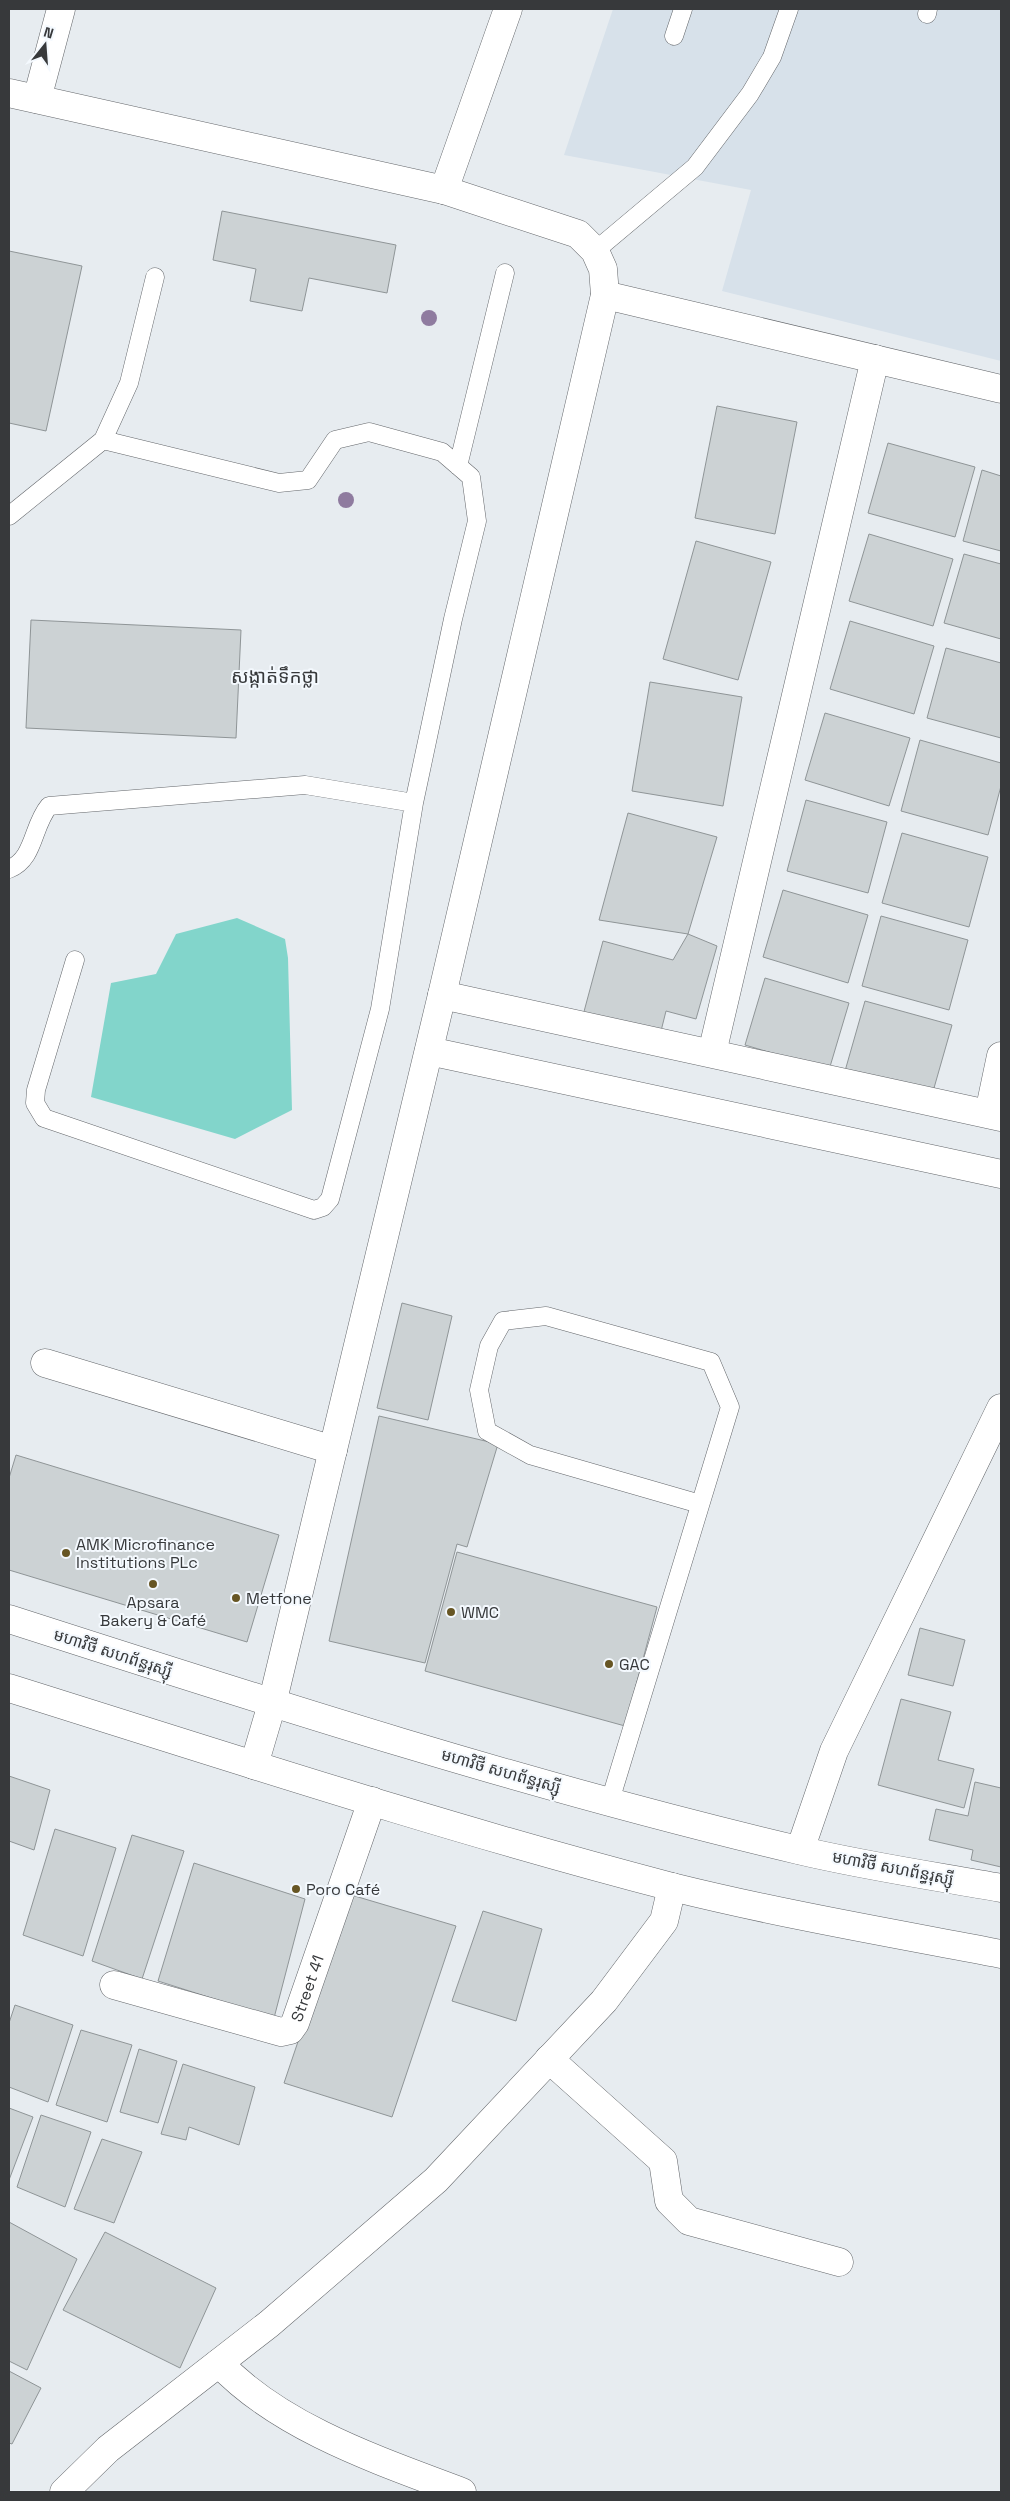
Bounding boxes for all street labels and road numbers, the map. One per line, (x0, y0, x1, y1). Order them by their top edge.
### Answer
street label: មហាវិថី សហព័ន្ធរុស្ស៊ី (50, 1623, 175, 1686)
street label: មហាវិថី សហព័ន្ធរុស្ស៊ី (438, 1743, 563, 1802)
street label: មហាវិថី សហព័ន្ធរុស្ស៊ី (830, 1845, 956, 1894)
street label: Street 41 (286, 1952, 328, 2025)

